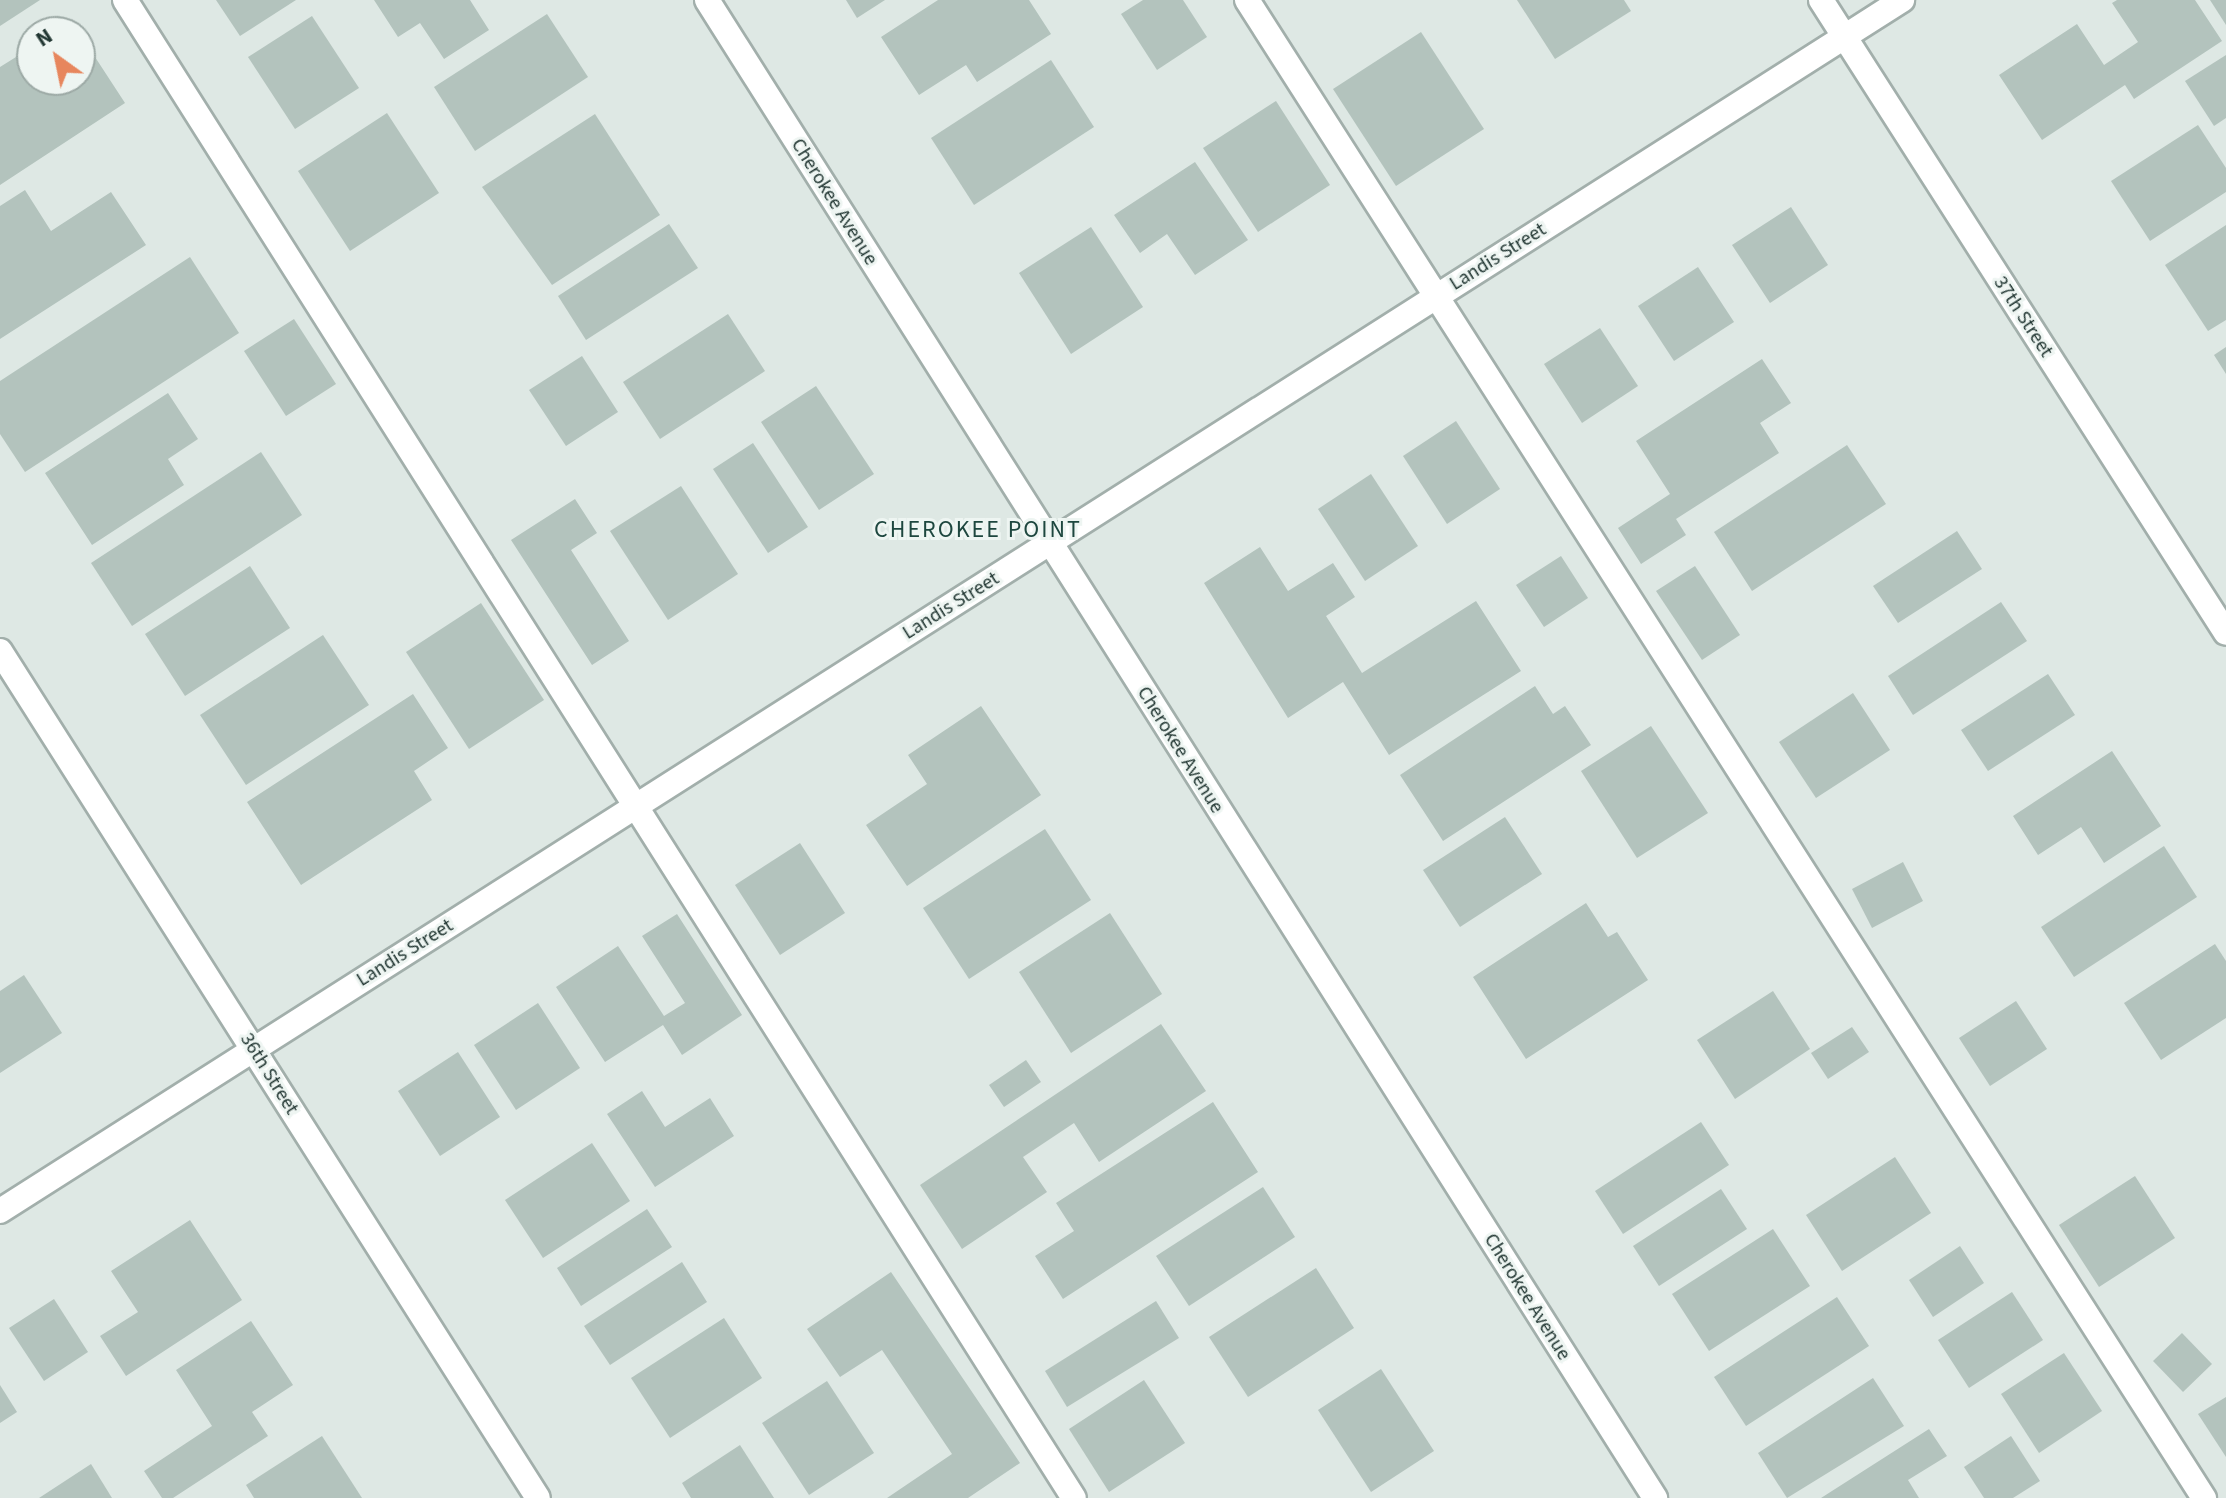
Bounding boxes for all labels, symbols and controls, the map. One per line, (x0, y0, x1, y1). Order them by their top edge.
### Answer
north arrow (16, 16, 96, 96)
text: N (29, 20, 59, 55)
street label: Cherokee Avenue (785, 134, 883, 270)
street label: Landis Street (1445, 218, 1551, 296)
street label: 37th Street (1988, 272, 2058, 362)
district label: CHEROKEE POINT (874, 516, 1082, 544)
street label: Landis Street (898, 567, 1004, 645)
street label: Cherokee Avenue (1131, 682, 1229, 818)
street label: Landis Street (352, 914, 458, 992)
street label: 36th Street (235, 1029, 303, 1119)
street label: Cherokee Avenue (1478, 1229, 1576, 1365)

